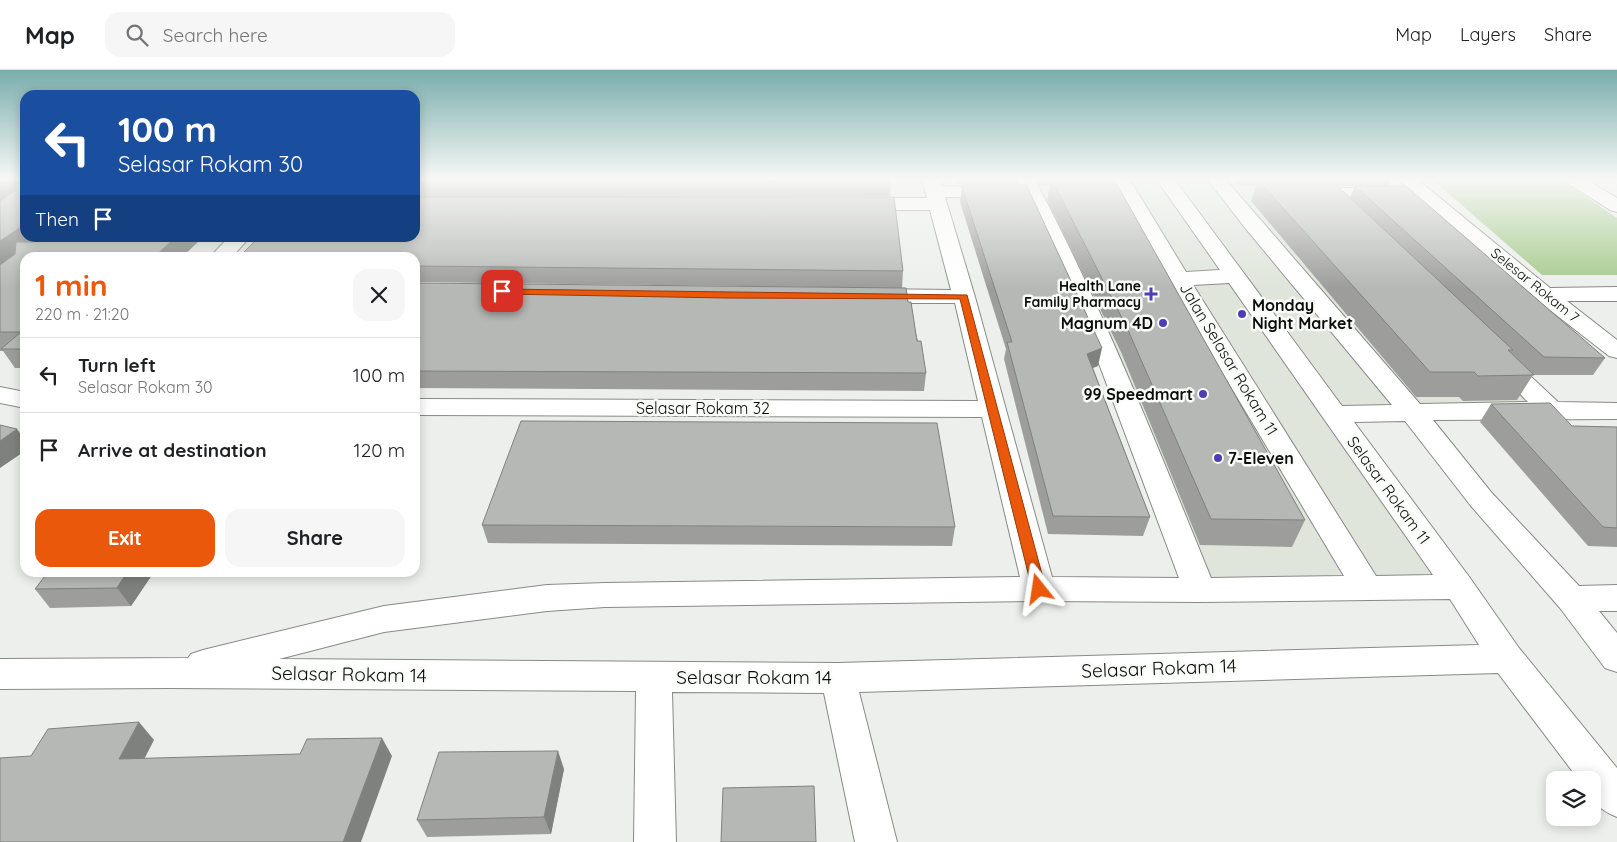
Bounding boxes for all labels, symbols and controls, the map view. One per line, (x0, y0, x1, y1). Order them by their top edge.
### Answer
search box (105, 12, 455, 57)
text: Map (25, 20, 75, 50)
icon: search (123, 21, 151, 49)
text: Search here (163, 23, 268, 47)
text: Map (1395, 23, 1432, 46)
text: Layers (1460, 23, 1516, 46)
text: Share (1544, 23, 1592, 46)
text: 100 m (118, 107, 217, 151)
icon: left (35, 110, 100, 175)
text: Selasar Rokam 30 (118, 150, 303, 178)
icon: arrive (89, 205, 117, 233)
text: Then (35, 207, 79, 231)
street label: Selesar Rokam 7 (1487, 244, 1583, 326)
text: 1 min (35, 266, 108, 304)
button: close (353, 269, 405, 321)
pin (481, 270, 523, 312)
icon: arrive (488, 277, 516, 305)
place label: Health Lane Family Pharmacy (1024, 277, 1141, 311)
street label: Jalan Selasar Rokam 11 (1176, 279, 1282, 439)
marker: Health Lane Family Pharmacy (1145, 288, 1157, 300)
place label: Monday Night Market (1252, 295, 1353, 333)
text: 220 m · 21:20 (35, 304, 129, 324)
marker: Monday Night Market (1236, 308, 1248, 320)
place label: Magnum 4D (1061, 313, 1153, 333)
marker: Magnum 4D (1157, 317, 1169, 329)
text: Turn left (78, 353, 156, 377)
icon: left (35, 361, 63, 389)
text: 100 m (353, 363, 405, 387)
text: Selasar Rokam 30 (78, 377, 213, 397)
place label: 99 Speedmart (1084, 384, 1193, 404)
marker: 99 Speedmart (1197, 388, 1209, 400)
street label: Selasar Rokam 32 (636, 398, 770, 418)
street label: Selasar Rokam 11 (1343, 432, 1435, 548)
icon: arrive (35, 436, 63, 464)
text: Arrive at destination (78, 438, 267, 462)
text: 120 m (354, 438, 405, 462)
place label: 7-Eleven (1228, 448, 1294, 468)
marker: 7-Eleven (1212, 452, 1224, 464)
button: Exit (35, 509, 215, 567)
button: Share (225, 509, 405, 567)
position arrow (1012, 562, 1064, 614)
street label: Selasar Rokam 14 (1081, 653, 1237, 683)
street label: Selasar Rokam 14 (271, 661, 427, 687)
street label: Selasar Rokam 14 (676, 665, 832, 689)
map controls (1546, 771, 1601, 826)
button: layers (1546, 771, 1601, 826)

